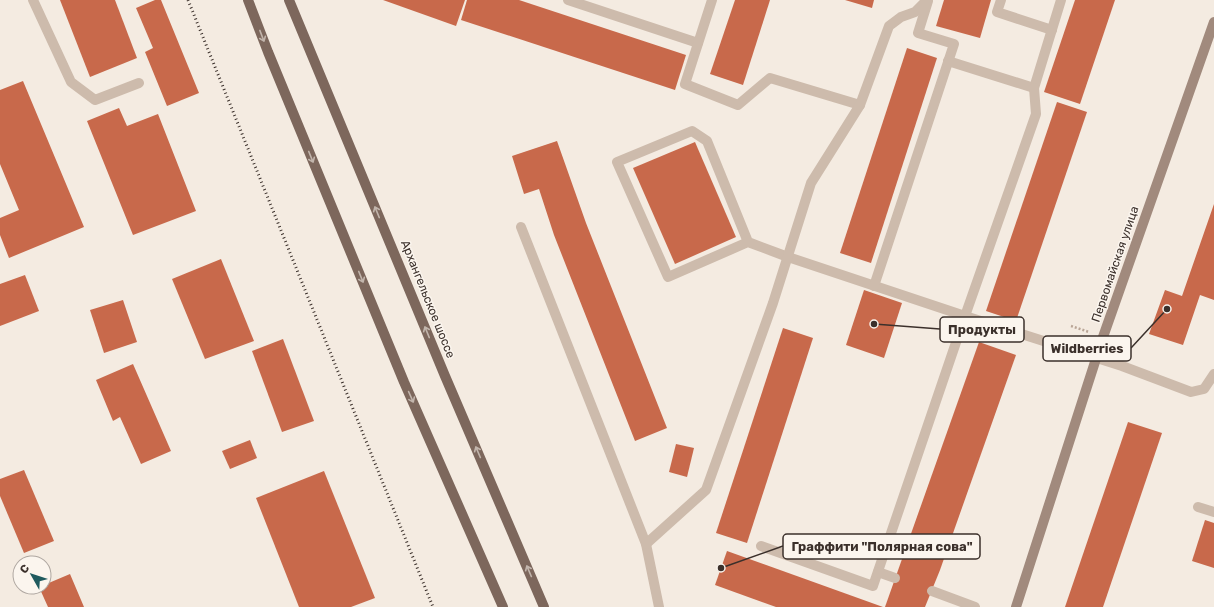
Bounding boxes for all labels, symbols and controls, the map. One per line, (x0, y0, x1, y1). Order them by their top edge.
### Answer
one-way arrow (259, 30, 267, 42)
one-way arrow (308, 150, 316, 162)
street label: Первомайская улица (1089, 204, 1141, 324)
one-way arrow (373, 206, 381, 218)
street label: Архангельское шоссе (398, 238, 458, 360)
one-way arrow (357, 271, 365, 283)
callout: Продукты (940, 317, 1024, 342)
text: Продукты (948, 322, 1016, 337)
one-way arrow (423, 326, 430, 338)
callout: Wildberries (1043, 336, 1131, 361)
text: Wildberries (1051, 341, 1123, 356)
one-way arrow (408, 391, 415, 403)
one-way arrow (473, 446, 481, 458)
callout: Граффити "Полярная сова" (783, 534, 980, 559)
text: Граффити "Полярная сова" (791, 539, 973, 554)
north arrow (12, 555, 52, 595)
text: С (17, 562, 32, 576)
one-way arrow (524, 566, 532, 578)

